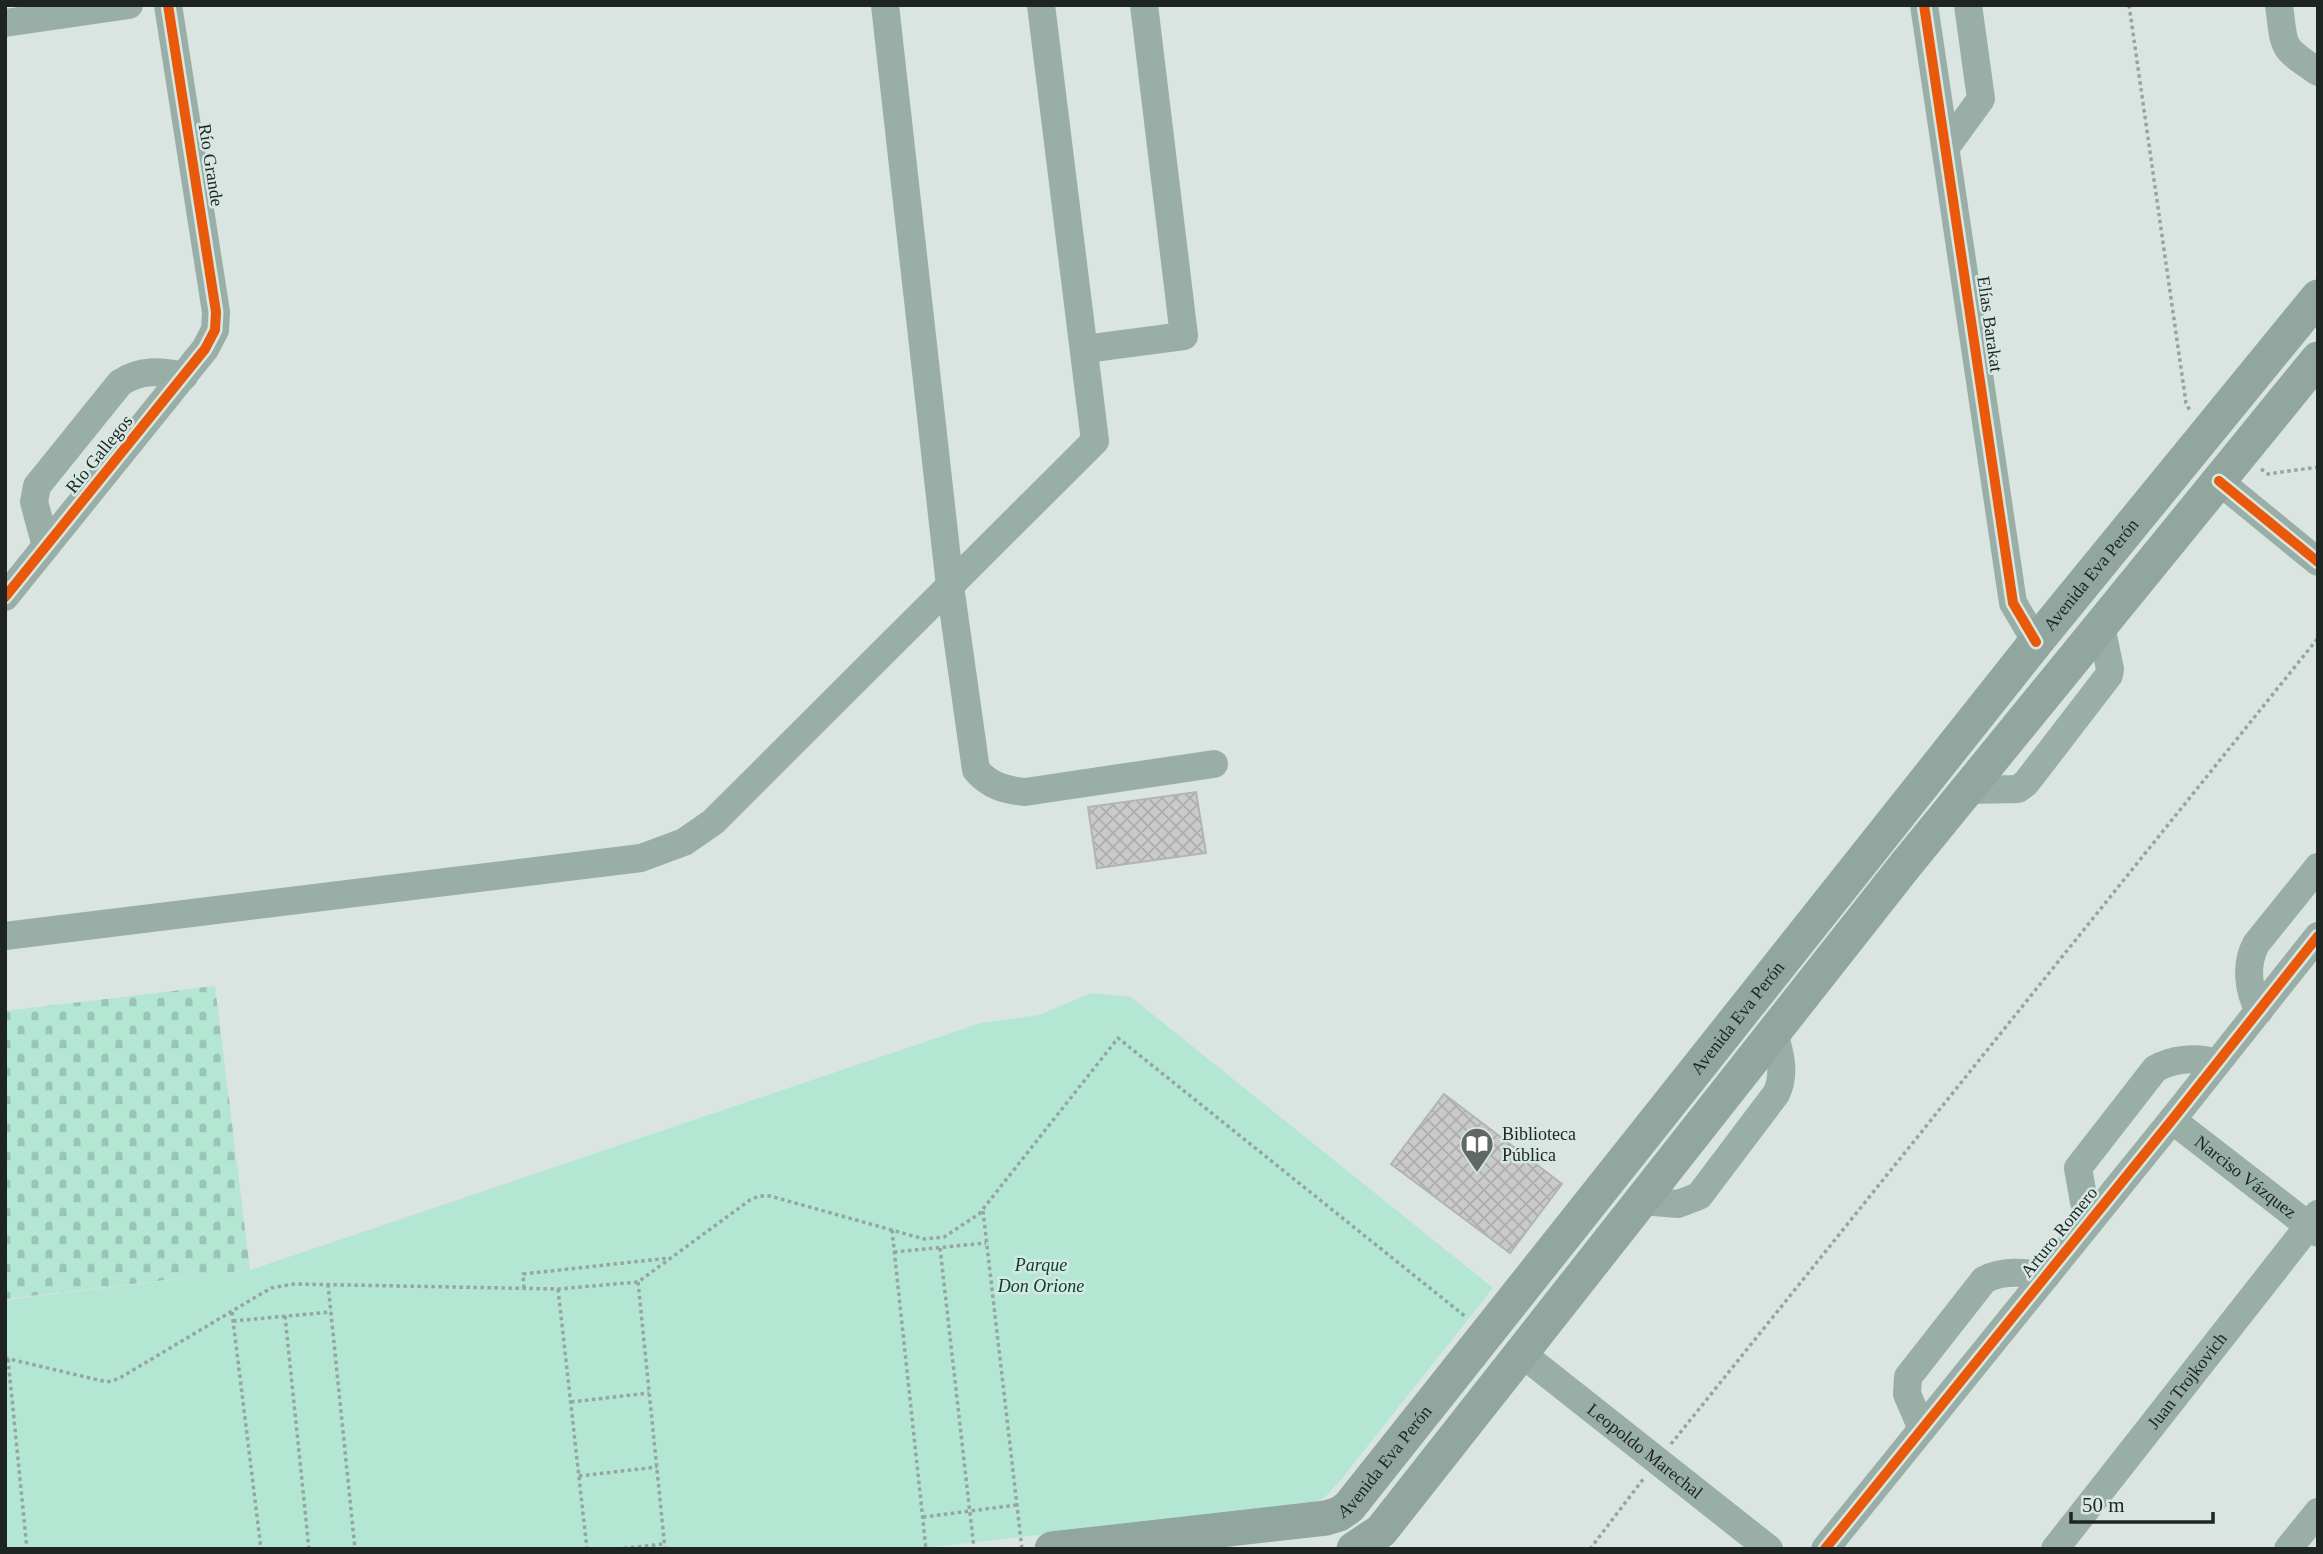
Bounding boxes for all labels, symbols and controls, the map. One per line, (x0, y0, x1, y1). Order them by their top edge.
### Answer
street label: Río Grande (195, 122, 227, 208)
street label: Elías Barakat (1973, 275, 2007, 373)
street label: Río Gallegos (61, 411, 137, 497)
street label: Avenida Eva Perón (2039, 515, 2143, 635)
street label: Avenida Eva Perón (1686, 957, 1788, 1079)
place label: Biblioteca Pública (1502, 1124, 1576, 1165)
library icon: Biblioteca Pública (1458, 1125, 1496, 1174)
street label: Narciso Vázquez (2191, 1131, 2300, 1223)
street label: Arturo Romero (2016, 1183, 2102, 1281)
park label: Parque Don Orione (997, 1255, 1084, 1296)
street label: Juan Trojkovich (2143, 1329, 2231, 1433)
street label: Leopoldo Marechal (1583, 1399, 1707, 1503)
street label: Avenida Eva Perón (1334, 1401, 1436, 1522)
scale bar (2071, 1480, 2213, 1524)
text: 50 m (2082, 1493, 2125, 1517)

